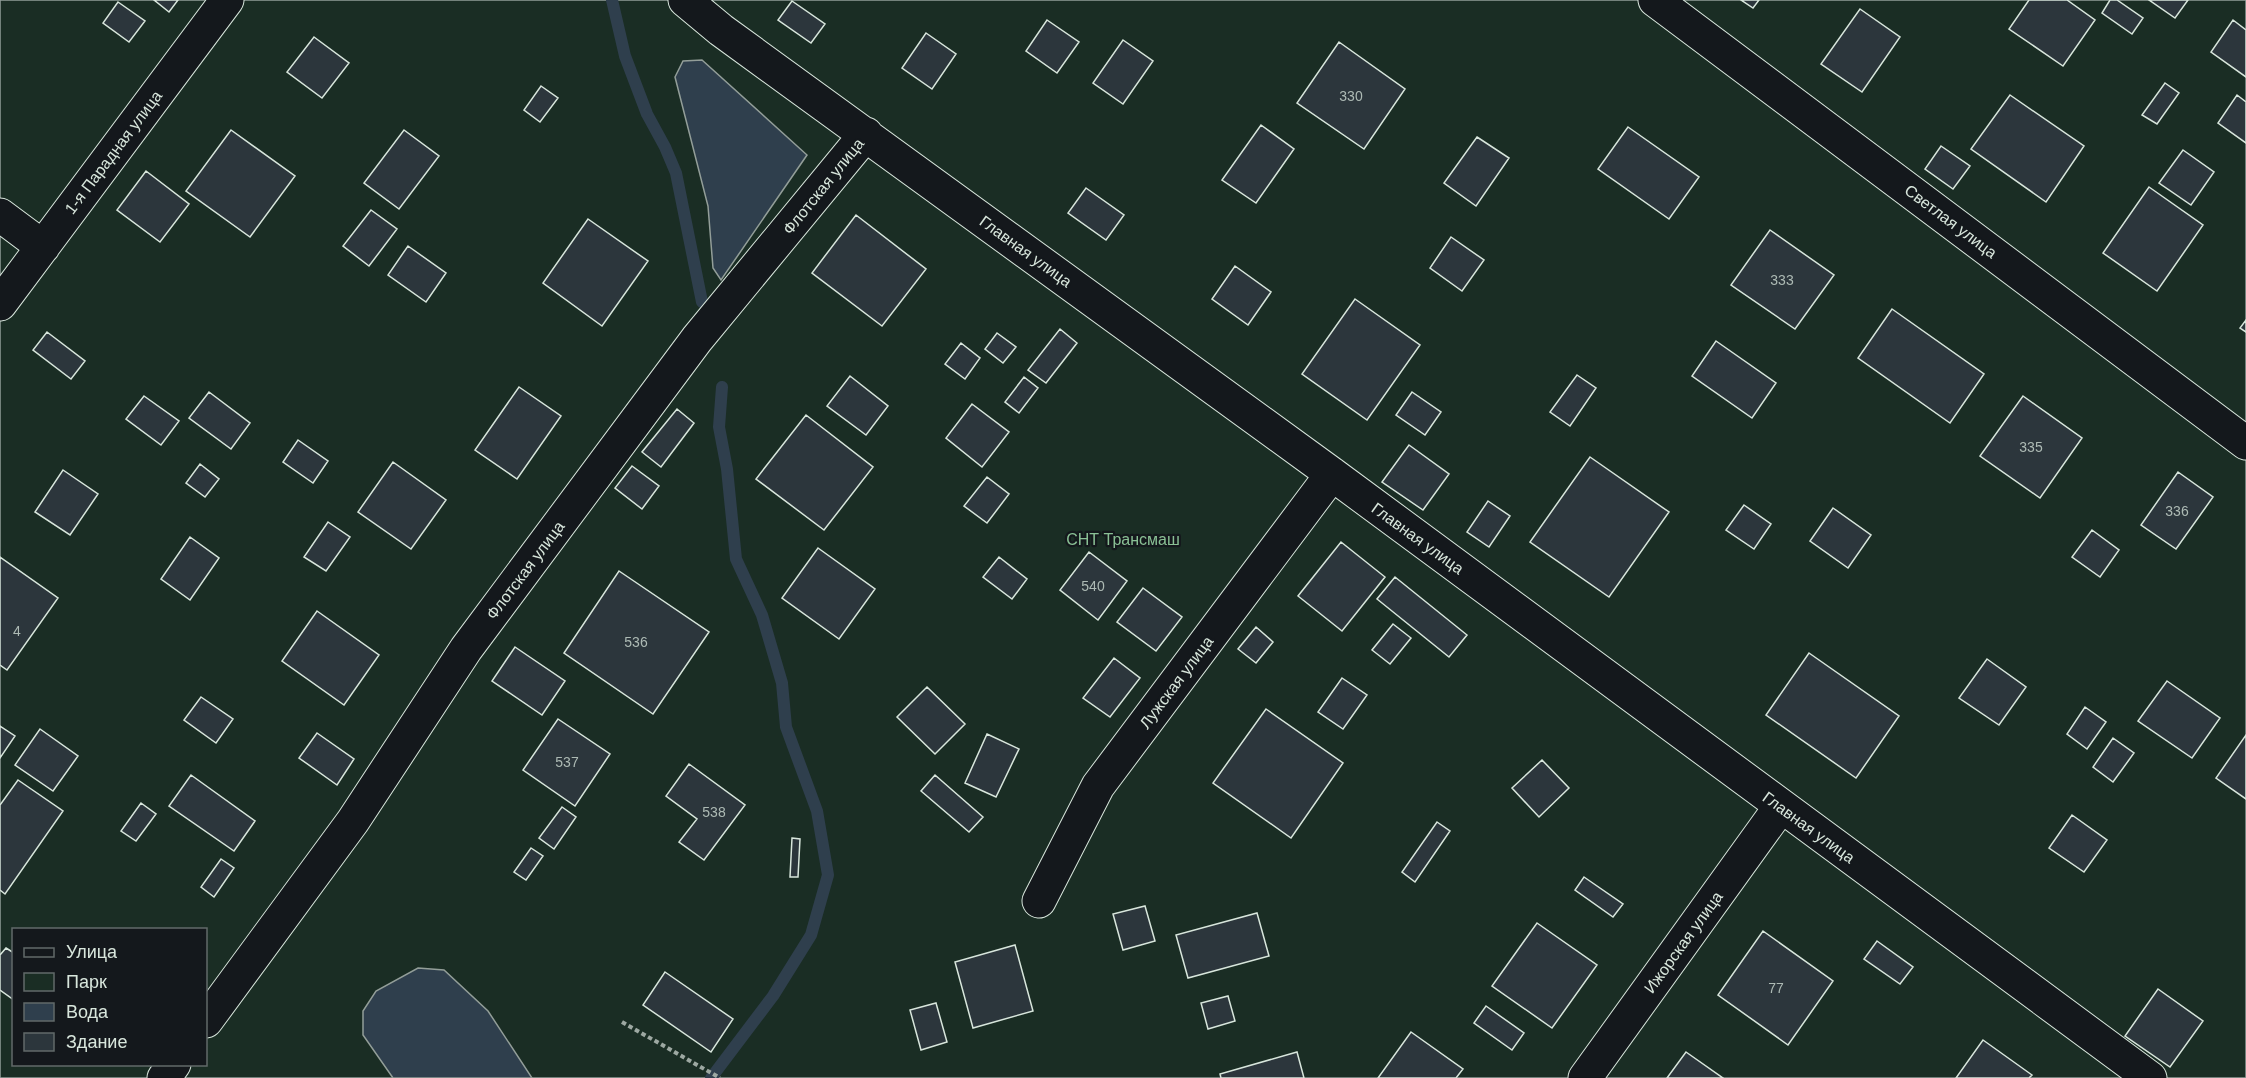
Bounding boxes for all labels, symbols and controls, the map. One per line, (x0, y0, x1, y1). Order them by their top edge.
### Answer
street label: 1-я Парадная улица (62, 87, 165, 217)
house number: 330 (1339, 88, 1363, 104)
street label: Флотская улица (780, 135, 867, 238)
street label: Светлая улица (1901, 181, 2000, 262)
street label: Главная улица (976, 212, 1075, 290)
house number: 333 (1770, 272, 1794, 288)
house number: 335 (2019, 439, 2043, 455)
street label: Главная улица (1368, 499, 1467, 577)
house number: 336 (2165, 503, 2189, 519)
street label: Флотская улица (483, 518, 568, 623)
park label: СНТ Трансмаш (1066, 531, 1180, 548)
house number: 540 (1081, 578, 1105, 594)
house number: 4 (13, 623, 21, 639)
street label: Лужская улица (1136, 633, 1217, 732)
house number: 536 (624, 634, 648, 650)
house number: 537 (555, 754, 579, 770)
street label: Главная улица (1759, 788, 1858, 866)
house number: 538 (702, 804, 726, 820)
street label: Ижорская улица (1641, 888, 1726, 996)
legend (12, 928, 207, 1066)
text: Улица (66, 942, 118, 962)
text: Парк (66, 972, 107, 992)
house number: 77 (1768, 980, 1784, 996)
text: Вода (66, 1002, 109, 1022)
text: Здание (66, 1032, 127, 1052)

